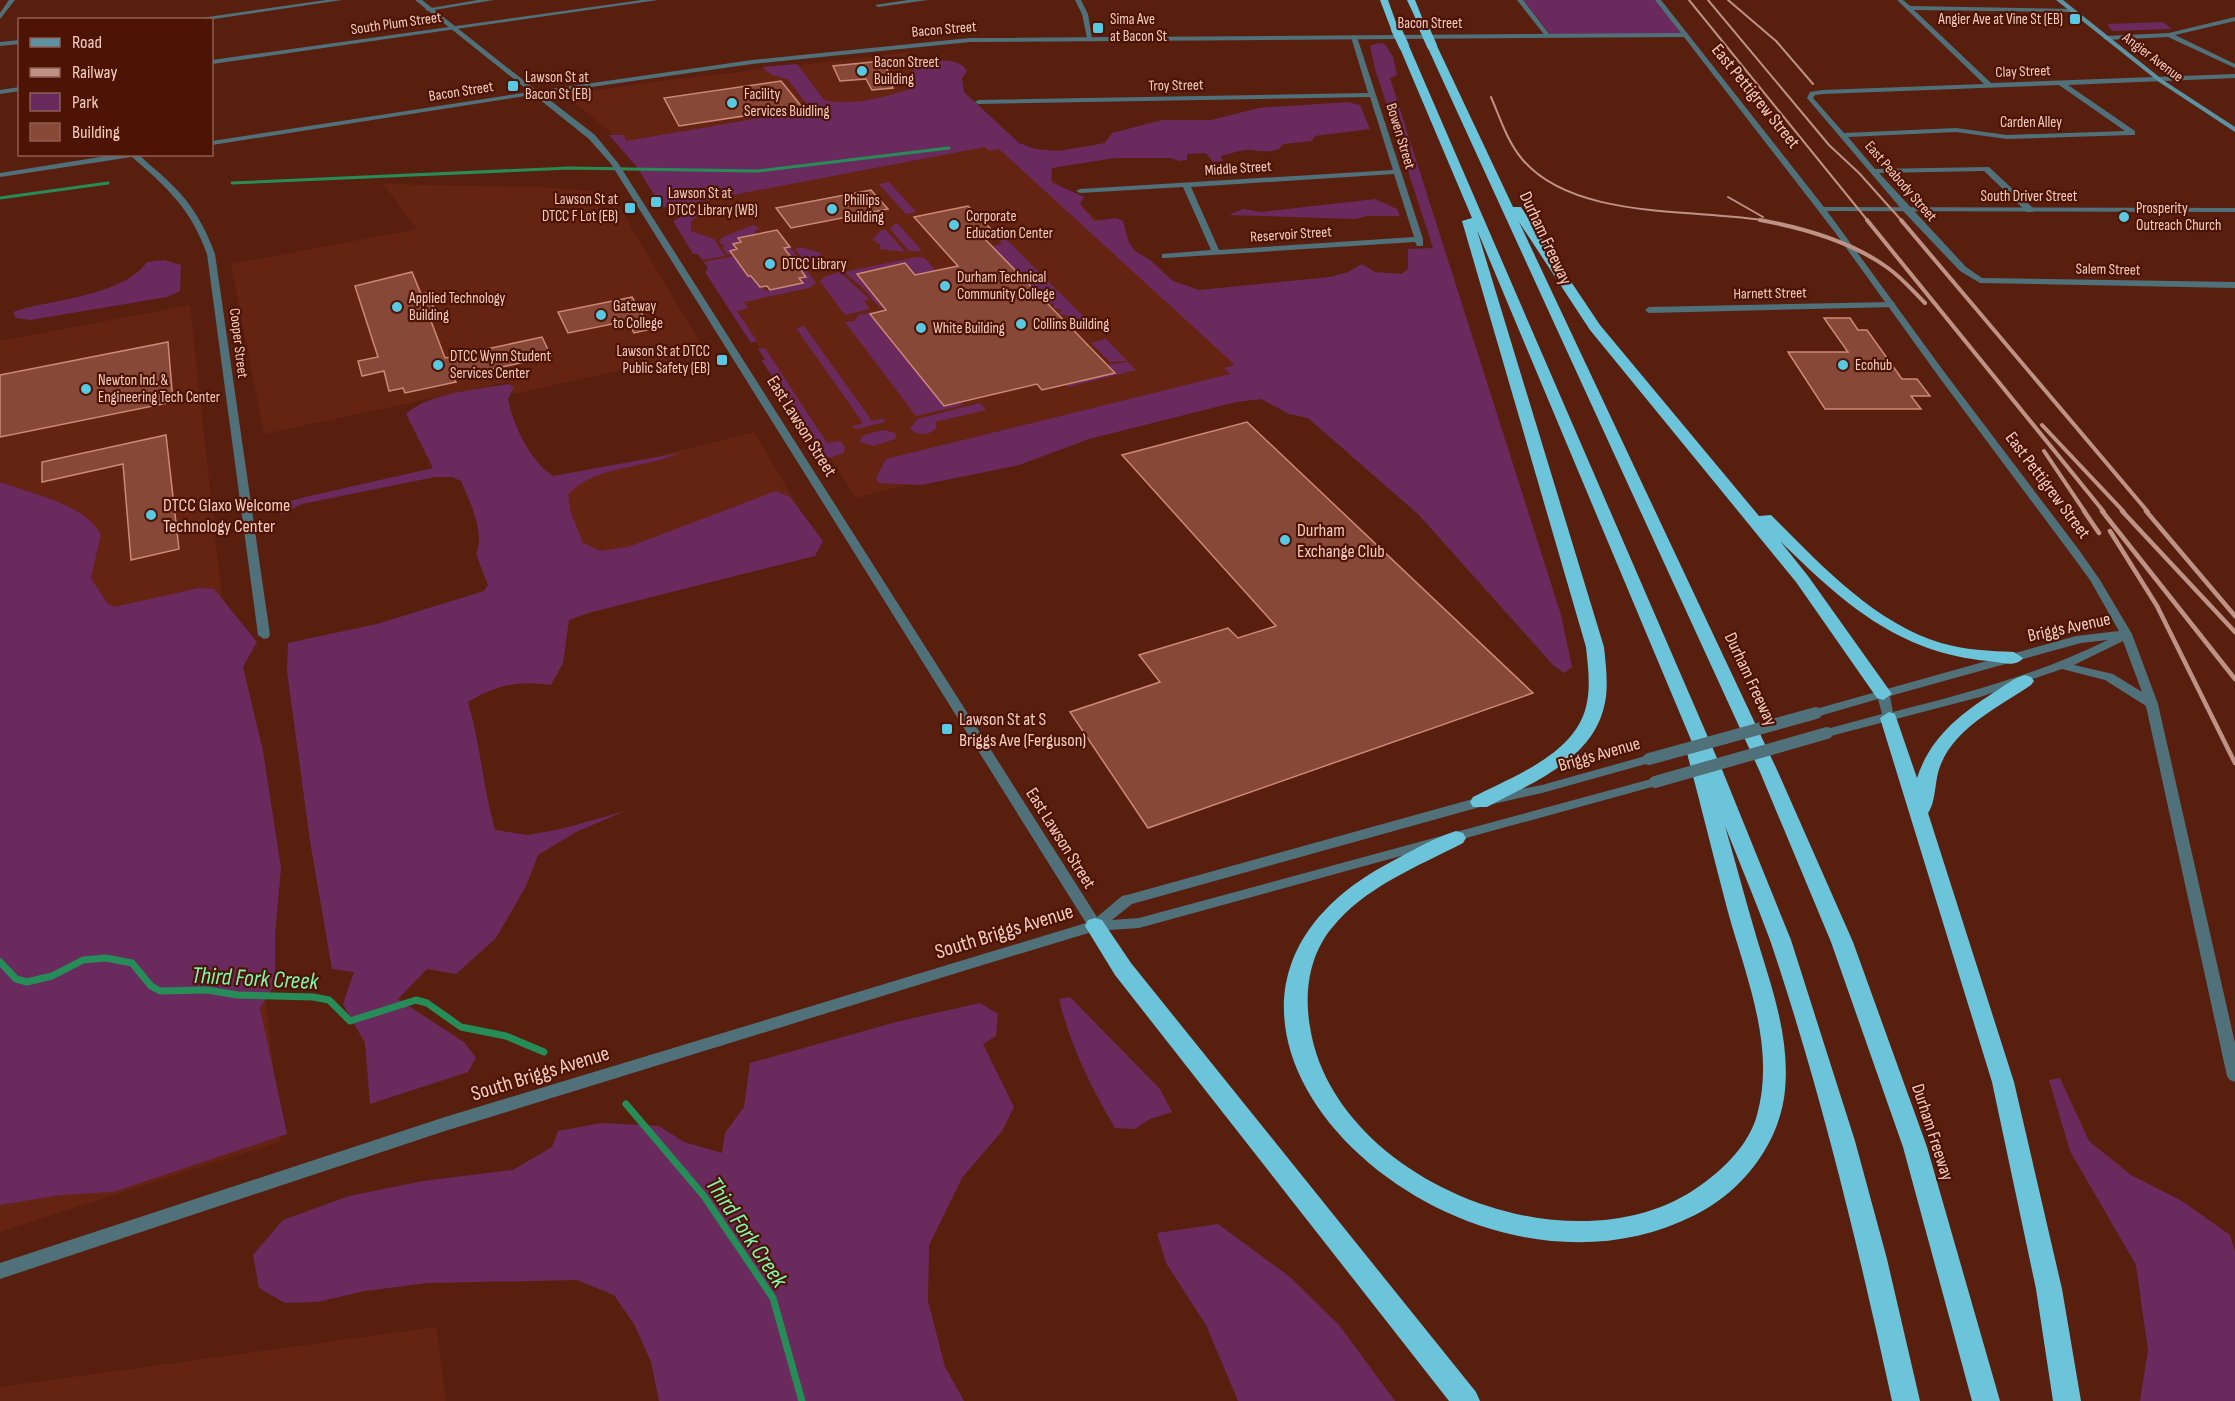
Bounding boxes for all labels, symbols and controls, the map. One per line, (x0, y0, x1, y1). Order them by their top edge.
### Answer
street label: South Plum Street (350, 8, 443, 39)
place label: Sima Ave at Bacon St (1110, 10, 1168, 46)
place label: Angier Ave at Vine St (EB) (1937, 10, 2063, 29)
marker: Angier Ave at Vine St (EB) (2068, 12, 2082, 26)
street label: Bacon Street (1397, 14, 1463, 33)
street label: Bacon Street (911, 17, 978, 42)
legend (18, 18, 213, 156)
marker: Sima Ave at Bacon St (1091, 21, 1105, 35)
street label: Angier Avenue (2118, 28, 2187, 86)
text: Road (72, 32, 102, 53)
street label: East Pettigrew Street (1707, 40, 1804, 153)
place label: Bacon Street Building (874, 53, 940, 89)
street label: Clay Street (1995, 61, 2052, 82)
text: Railway (72, 62, 117, 83)
marker: Bacon Street Building (855, 64, 869, 78)
place label: Lawson St at Bacon St (EB) (525, 68, 591, 104)
street label: Troy Street (1148, 76, 1204, 95)
street label: Bacon Street (427, 77, 495, 106)
marker: Lawson St at Bacon St (EB) (506, 79, 520, 93)
place label: Facility Services Buidling (744, 85, 830, 121)
text: Park (72, 92, 98, 113)
marker: Facility Services Buidling (725, 96, 739, 110)
street label: Bowen Street (1382, 101, 1420, 172)
street label: Carden Alley (2000, 113, 2062, 132)
text: Building (72, 122, 120, 143)
street label: East Peabody Street (1860, 137, 1941, 226)
street label: Middle Street (1204, 157, 1273, 180)
place label: Lawson St at DTCC Library (WB) (668, 184, 758, 220)
street label: South Driver Street (1981, 187, 2078, 206)
street label: Durham Freeway (1515, 188, 1576, 288)
place label: Lawson St at DTCC F Lot (EB) (542, 190, 618, 226)
place label: Phillips Building (844, 191, 884, 227)
marker: Lawson St at DTCC Library (WB) (649, 195, 663, 209)
place label: Prosperity Outreach Church (2136, 199, 2221, 235)
marker: Lawson St at DTCC F Lot (EB) (623, 201, 637, 215)
marker: Phillips Building (825, 202, 839, 216)
place label: Corporate Education Center (966, 207, 1054, 243)
marker: Prosperity Outreach Church (2117, 210, 2131, 224)
marker: Corporate Education Center (947, 218, 961, 232)
street label: Reservoir Street (1250, 222, 1333, 247)
place label: DTCC Library (782, 255, 847, 274)
marker: DTCC Library (763, 257, 777, 271)
street label: Salem Street (2075, 259, 2141, 280)
place label: Durham Technical Community College (957, 268, 1055, 304)
marker: Durham Technical Community College (938, 279, 952, 293)
street label: Harnett Street (1733, 283, 1807, 304)
place label: Applied Technology Building (408, 289, 506, 325)
place label: Gateway to College (613, 297, 663, 333)
marker: Applied Technology Building (390, 300, 404, 314)
street label: Cooper Street (225, 307, 252, 379)
marker: Gateway to College (594, 308, 608, 322)
place label: Collins Building (1033, 315, 1109, 334)
marker: Collins Building (1014, 317, 1028, 331)
place label: White Building (933, 319, 1005, 338)
marker: White Building (914, 321, 928, 335)
place label: Lawson St at DTCC Public Safety (EB) (616, 342, 710, 378)
place label: DTCC Wynn Student Services Center (450, 347, 552, 383)
marker: Lawson St at DTCC Public Safety (EB) (715, 353, 729, 367)
place label: Ecohub (1855, 356, 1892, 375)
marker: DTCC Wynn Student Services Center (431, 358, 445, 372)
marker: Ecohub (1836, 358, 1850, 372)
place label: Newton Ind. & Engineering Tech Center (98, 371, 221, 407)
street label: East Lawson Street (762, 372, 841, 481)
marker: Newton Ind. & Engineering Tech Center (79, 382, 93, 396)
street label: East Pettigrew Street (2001, 428, 2095, 543)
place label: DTCC Glaxo Welcome Technology Center (163, 495, 290, 537)
marker: DTCC Glaxo Welcome Technology Center (144, 508, 158, 522)
place label: Durham Exchange Club (1297, 520, 1385, 562)
marker: Durham Exchange Club (1278, 533, 1292, 547)
street label: Briggs Avenue (2026, 608, 2112, 647)
street label: Durham Freeway (1720, 629, 1781, 729)
place label: Lawson St at S Briggs Ave (Ferguson) (959, 709, 1086, 751)
marker: Lawson St at S Briggs Ave (Ferguson) (940, 722, 954, 736)
street label: Briggs Avenue (1556, 733, 1643, 776)
street label: East Lawson Street (1021, 784, 1100, 893)
street label: South Briggs Avenue (932, 899, 1076, 964)
water label: Third Fork Creek (191, 961, 320, 996)
street label: South Briggs Avenue (468, 1041, 612, 1106)
street label: Durham Freeway (1907, 1081, 1958, 1183)
water label: Third Fork Creek (699, 1172, 795, 1294)

